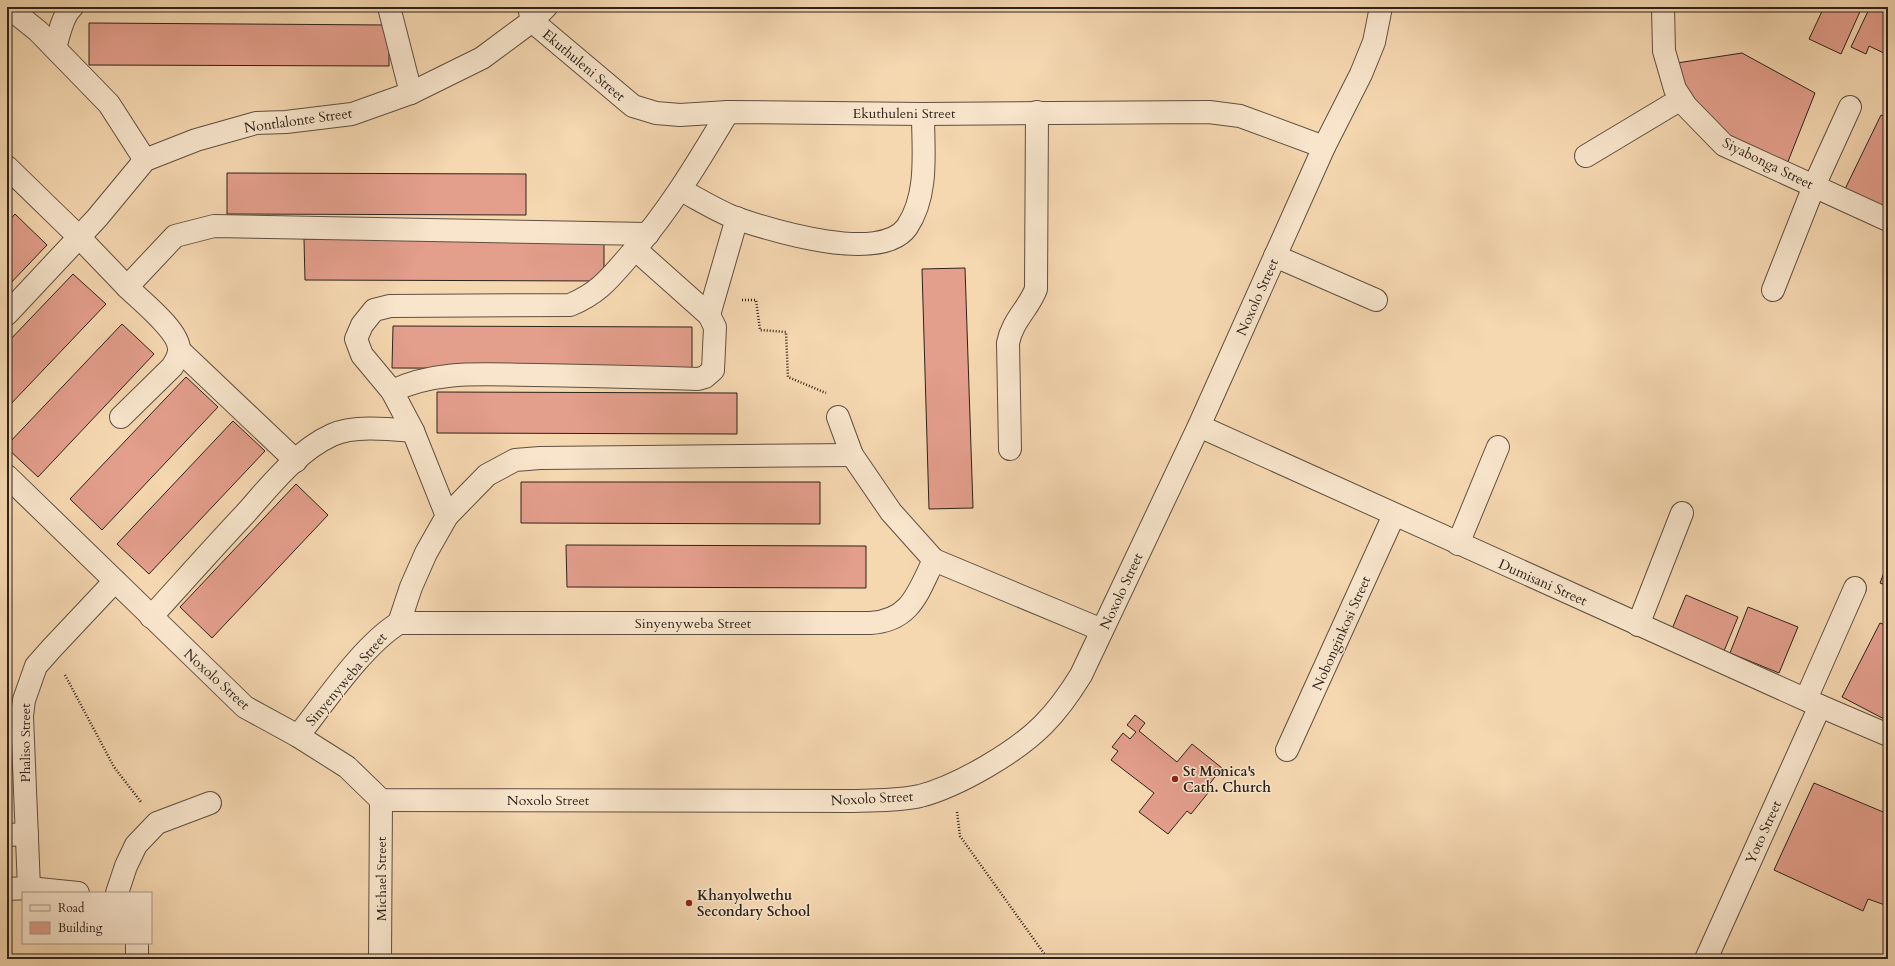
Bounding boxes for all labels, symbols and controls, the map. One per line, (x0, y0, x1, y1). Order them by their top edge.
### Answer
street label: Ekuthuleni Street (538, 25, 630, 106)
street label: Nontlalonte Street (243, 103, 354, 137)
street label: Ekuthuleni Street (853, 104, 956, 123)
street label: Siyabonga Street (1719, 133, 1817, 194)
street label: Noxolo Street (1232, 255, 1283, 339)
street label: Noxolo Street (1095, 549, 1148, 633)
street label: Dumisani Street (1496, 554, 1591, 611)
street label: Nobonginkosi Street (1308, 572, 1375, 693)
street label: Sinyenyweba Street (635, 614, 752, 633)
street label: Sinyenyweba Street (302, 628, 392, 730)
street label: Noxolo Street (180, 645, 254, 714)
street label: Phaliso Street (16, 703, 35, 783)
place label: St Monica's Cath. Church (1183, 762, 1271, 797)
marker: St Monica's Cath. Church (1170, 774, 1180, 784)
street label: Noxolo Street (830, 787, 914, 810)
street label: Noxolo Street (507, 791, 590, 810)
street label: Yoto Street (1741, 797, 1786, 867)
street label: Michael Street (372, 836, 391, 921)
place label: Khanyolwethu Secondary School (697, 886, 810, 921)
legend (22, 892, 152, 944)
marker: Khanyolwethu Secondary School (684, 898, 694, 908)
text: Road (58, 900, 85, 916)
text: Building (58, 920, 103, 936)

